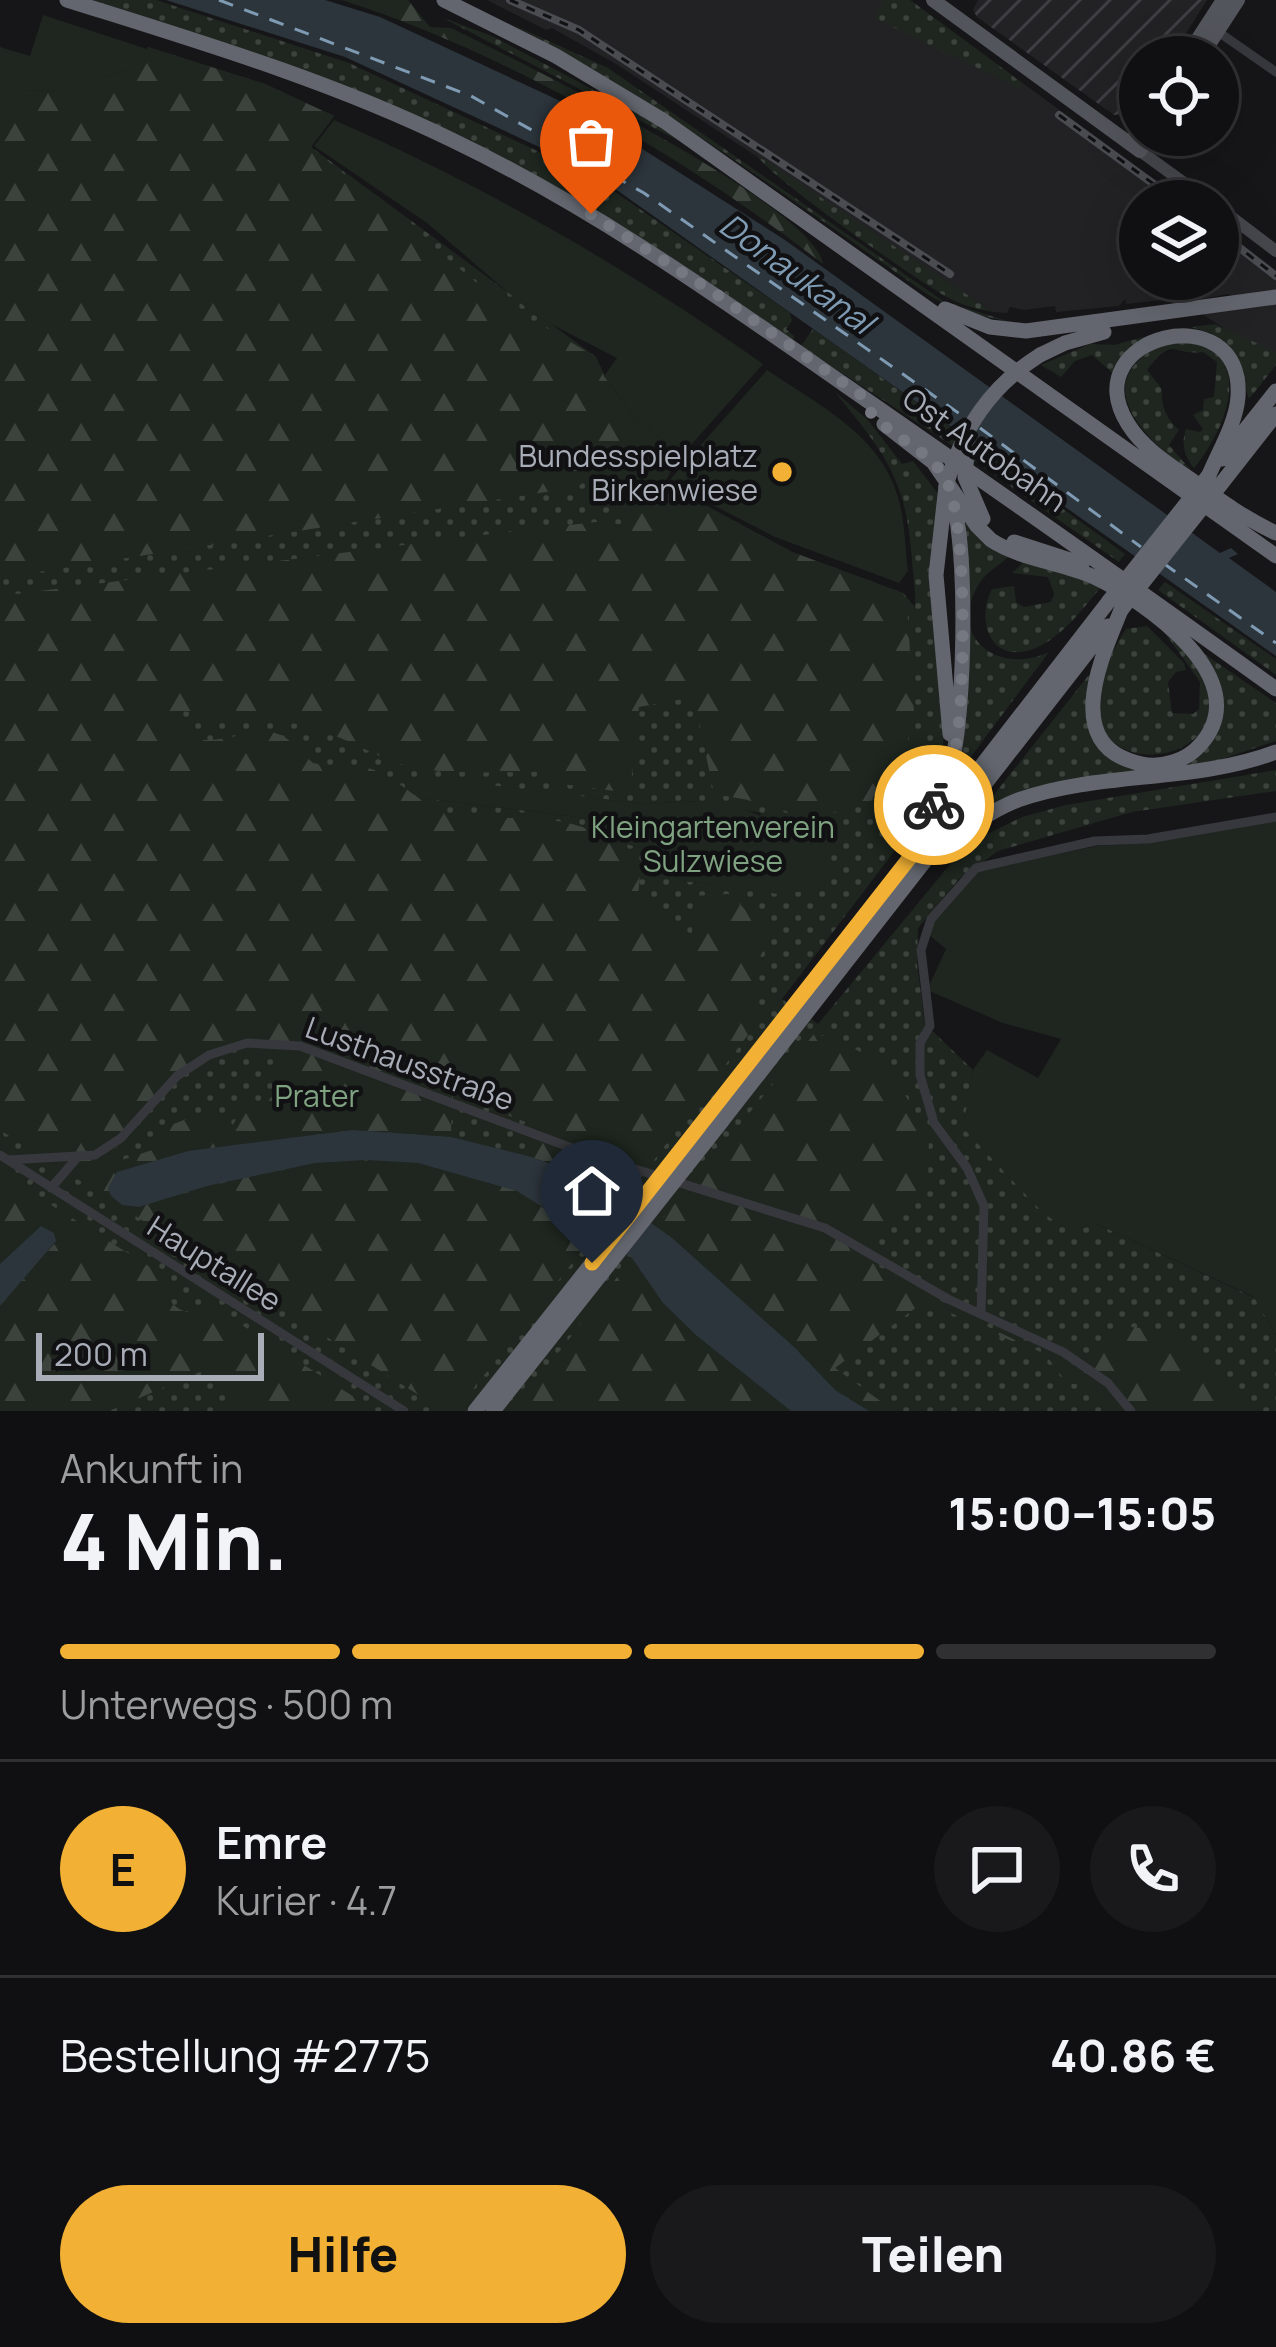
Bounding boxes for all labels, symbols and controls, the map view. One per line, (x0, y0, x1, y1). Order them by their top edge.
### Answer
map controls (1119, 36, 1239, 300)
button: locate (1119, 36, 1239, 156)
pin (540, 91, 642, 214)
icon: bag (558, 109, 624, 175)
button: layers (1119, 180, 1239, 300)
water label: Donaukanal (711, 202, 886, 346)
street label: Ost Autobahn (895, 377, 1075, 521)
place label: Bundesspielplatz Birkenwiese (519, 435, 758, 510)
marker: Bundesspielplatz Birkenwiese (769, 459, 795, 485)
courier (874, 745, 994, 865)
icon: bike (901, 772, 967, 838)
park label: Kleingartenverein Sulzwiese (591, 806, 835, 881)
street label: Lusthausstraße (300, 1006, 520, 1120)
park label: Prater (275, 1075, 360, 1116)
pin (541, 1140, 643, 1263)
icon: home (559, 1158, 625, 1224)
street label: Hauptallee (140, 1206, 290, 1320)
scale bar (36, 1327, 264, 1380)
text: 200 m (54, 1331, 148, 1376)
text: Ankunft in (60, 1441, 243, 1495)
text: 15:00–15:05 (948, 1482, 1216, 1544)
text: 4 Min. (60, 1487, 288, 1593)
text: Unterwegs · 500 m (60, 1677, 393, 1731)
button: chat (934, 1806, 1060, 1932)
button: phone (1090, 1806, 1216, 1932)
text: Emre (216, 1811, 327, 1873)
text: E (110, 1838, 136, 1900)
text: Kurier · 4.7 (216, 1873, 397, 1927)
text: Bestellung #2775 (60, 2024, 431, 2086)
text: 40.86 € (1050, 2024, 1216, 2086)
button: Hilfe (60, 2185, 626, 2323)
button: Teilen (650, 2185, 1216, 2323)

